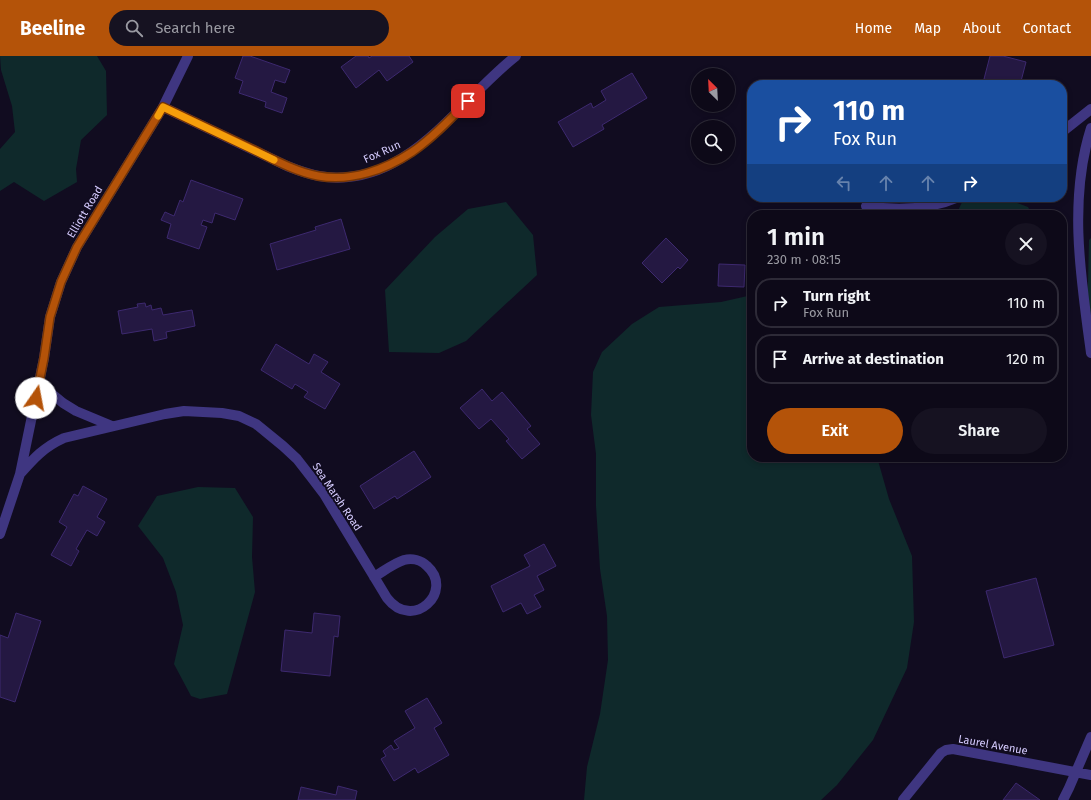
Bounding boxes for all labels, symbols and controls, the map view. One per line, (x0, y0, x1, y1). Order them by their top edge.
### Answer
search box (109, 10, 389, 46)
text: Beeline (20, 17, 85, 40)
icon: search (123, 17, 145, 39)
text: Search here (155, 19, 235, 37)
text: Home (855, 20, 892, 37)
text: Map (914, 20, 941, 37)
text: About (963, 20, 1001, 37)
text: Contact (1023, 20, 1071, 37)
north arrow (691, 68, 735, 112)
map controls (691, 68, 735, 164)
pin (451, 84, 485, 118)
icon: arrive (457, 90, 479, 112)
text: 110 m (833, 94, 905, 127)
icon: right (767, 96, 819, 148)
button: search (691, 120, 735, 164)
text: Fox Run (833, 128, 897, 150)
street label: Fox Run (361, 138, 403, 166)
icon: left (833, 172, 855, 194)
icon: ahead (875, 172, 897, 194)
icon: ahead (917, 172, 939, 194)
icon: right (959, 172, 981, 194)
street label: Elliott Road (64, 184, 106, 240)
text: 1 min (767, 223, 825, 251)
button: close (1005, 223, 1047, 265)
text: 230 m · 08:15 (767, 252, 841, 267)
text: Turn right (803, 287, 870, 305)
icon: right (769, 292, 791, 314)
text: 110 m (1007, 294, 1045, 312)
text: Fox Run (803, 305, 849, 320)
icon: arrive (769, 348, 791, 370)
text: Arrive at destination (803, 350, 944, 368)
text: 120 m (1006, 350, 1045, 368)
position arrow (15, 377, 57, 419)
button: Exit (767, 408, 903, 454)
button: Share (911, 408, 1047, 454)
street label: Sea Marsh Road (309, 461, 365, 533)
street label: Laurel Avenue (957, 732, 1029, 758)

